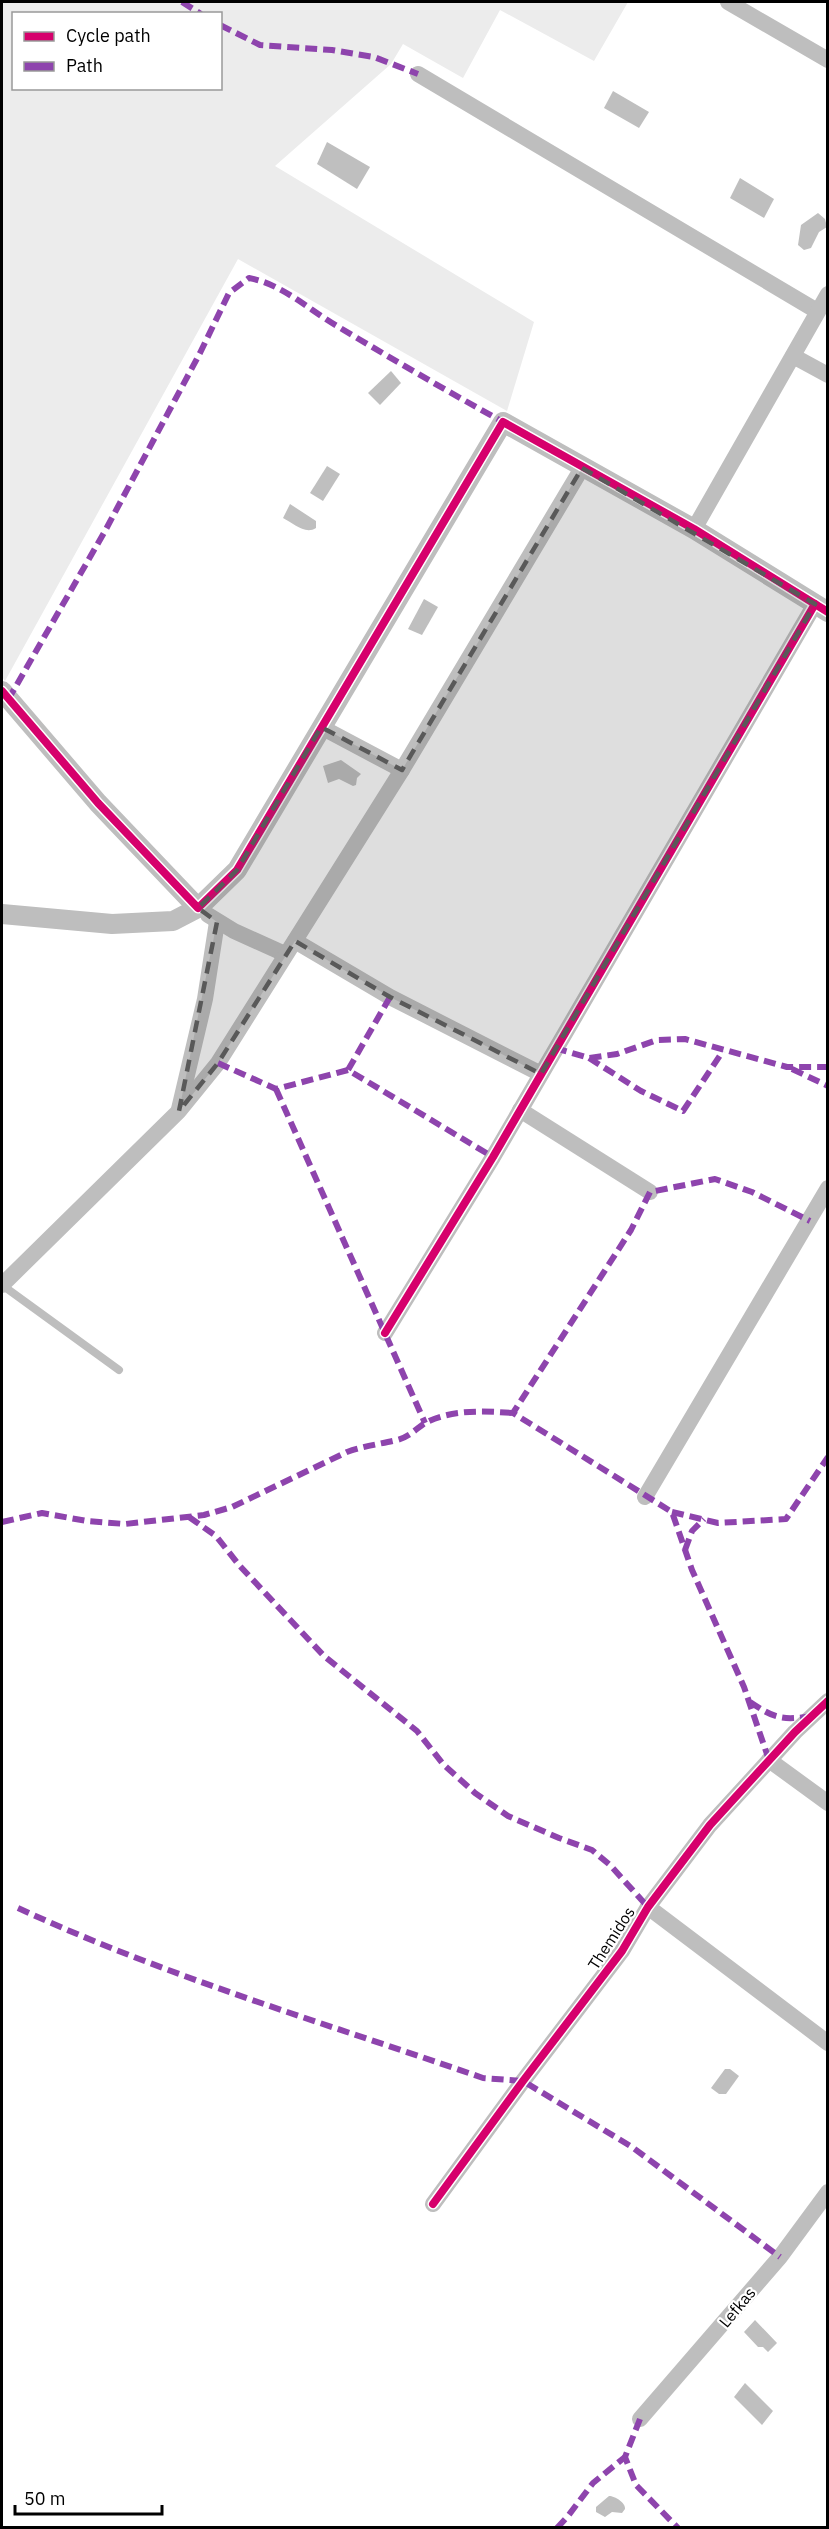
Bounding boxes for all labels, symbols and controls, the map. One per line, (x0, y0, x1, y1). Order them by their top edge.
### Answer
legend (12, 12, 222, 90)
text: Cycle path (66, 24, 151, 47)
text: Path (66, 54, 103, 77)
street label: Themidos (583, 1903, 639, 1973)
street label: Lefkas (714, 2283, 760, 2331)
scale bar (15, 2478, 162, 2516)
text: 50 m (24, 2487, 66, 2510)

